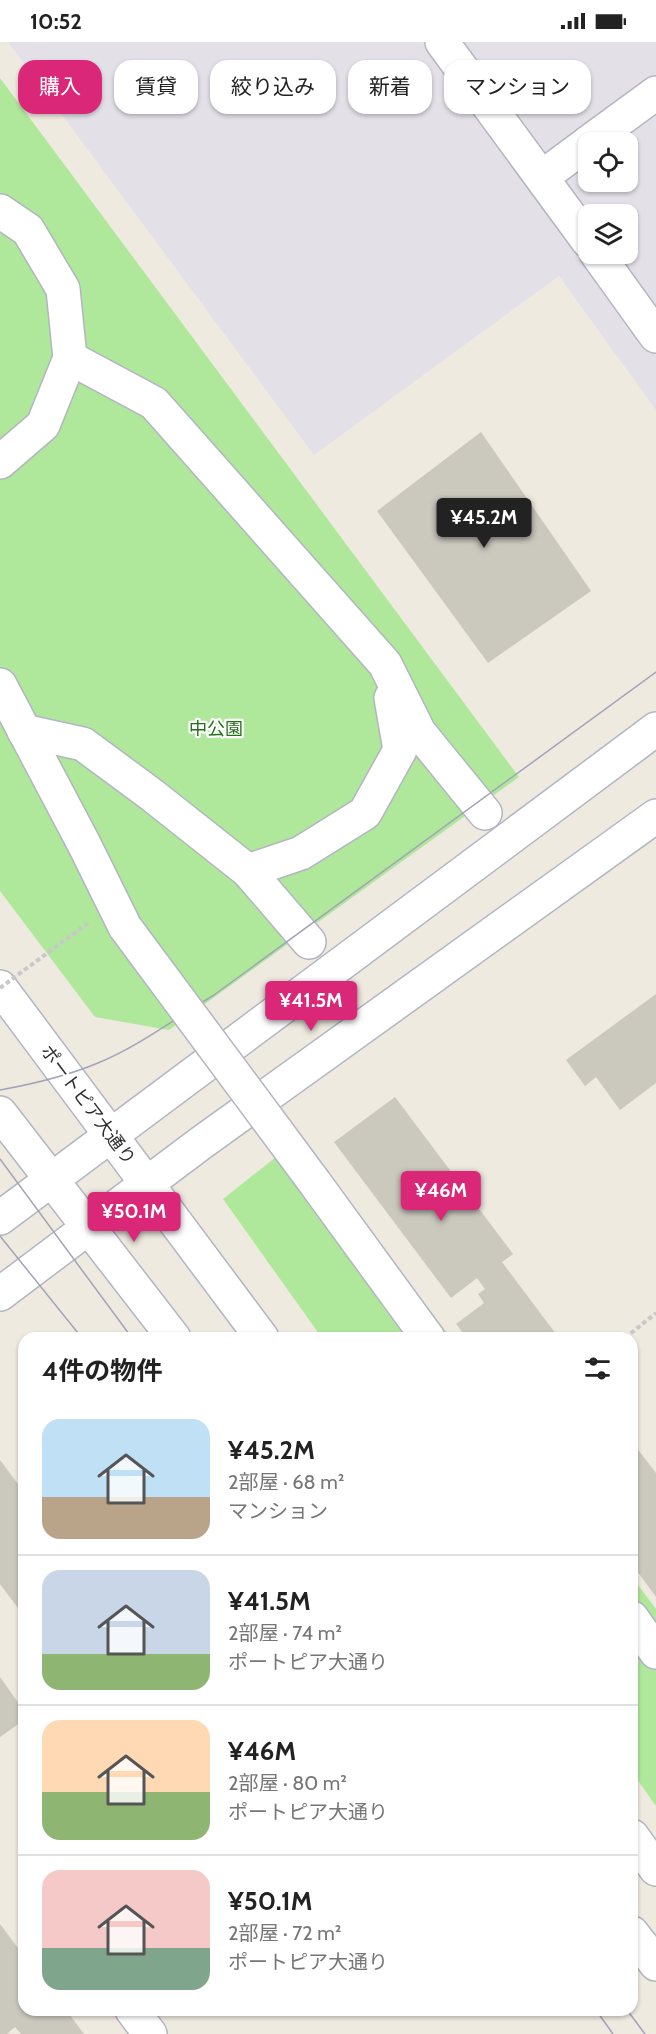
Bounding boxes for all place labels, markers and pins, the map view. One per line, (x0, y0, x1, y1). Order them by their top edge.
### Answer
pin: ¥45.2M (435, 498, 533, 549)
pin: ¥41.5M (262, 981, 360, 1032)
pin: ¥46M (405, 1171, 477, 1222)
pin: ¥50.1M (85, 1192, 183, 1243)

